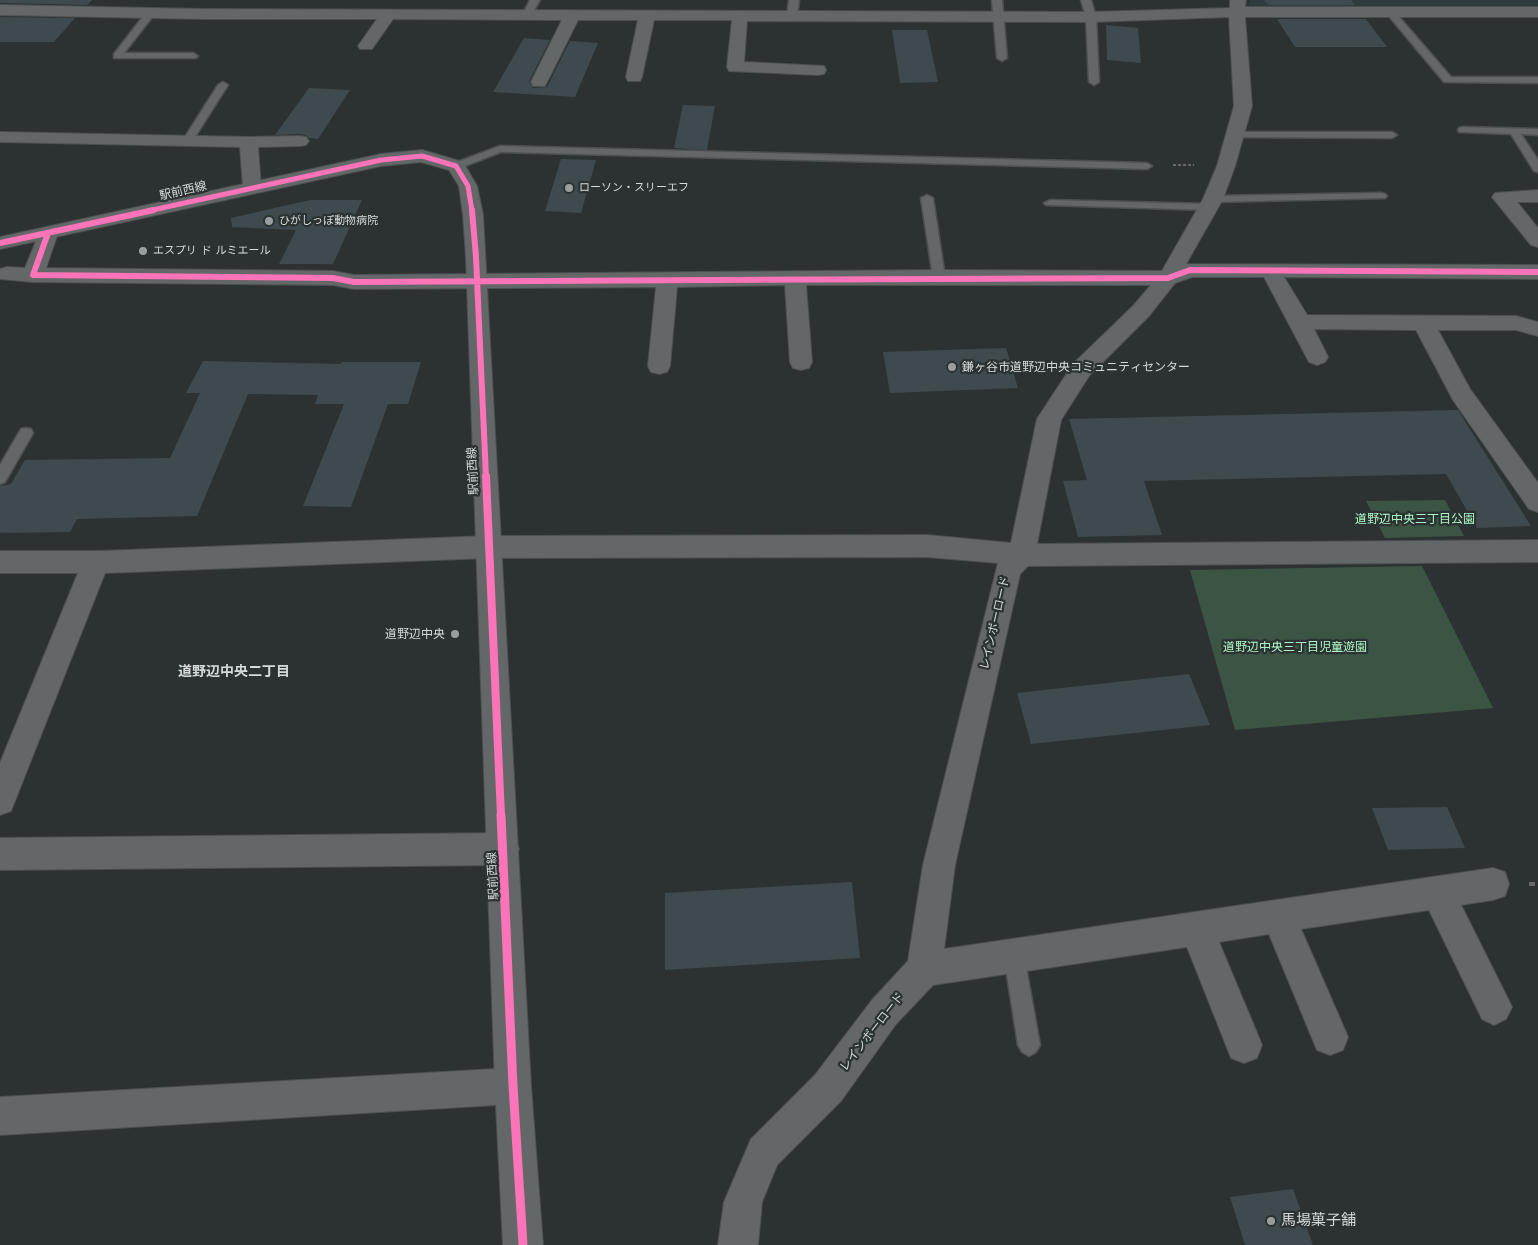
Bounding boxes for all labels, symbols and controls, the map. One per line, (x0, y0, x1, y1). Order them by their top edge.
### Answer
street label: 駅前西線 (158, 179, 208, 203)
place label: ローソン・スリーエフ (579, 181, 689, 195)
marker: ローソン・スリーエフ (563, 182, 575, 194)
place label: ひがしっぽ動物病院 (279, 214, 378, 228)
marker: ひがしっぽ動物病院 (263, 215, 275, 227)
place label: エスプリ ド ルミエール (153, 244, 271, 258)
marker: エスプリ ド ルミエール (137, 245, 149, 257)
place label: 鎌ヶ谷市道野辺中央コミュニティセンター (962, 360, 1190, 374)
marker: 鎌ヶ谷市道野辺中央コミュニティセンター (946, 361, 958, 373)
street label: 駅前西線 (465, 447, 481, 495)
park label: 道野辺中央三丁目公園 (1355, 512, 1475, 526)
street label: レインボーロード (977, 575, 1013, 671)
place label: 道野辺中央 (385, 627, 445, 641)
marker: 道野辺中央 (449, 628, 461, 640)
park label: 道野辺中央三丁目児童遊園 (1223, 640, 1367, 654)
district label: 道野辺中央二丁目 (178, 664, 290, 680)
street label: 駅前西線 (485, 852, 501, 900)
street label: レインボーロード (837, 990, 907, 1074)
place label: 馬場菓子舗 (1281, 1212, 1356, 1230)
marker: 馬場菓子舗 (1265, 1215, 1277, 1227)

